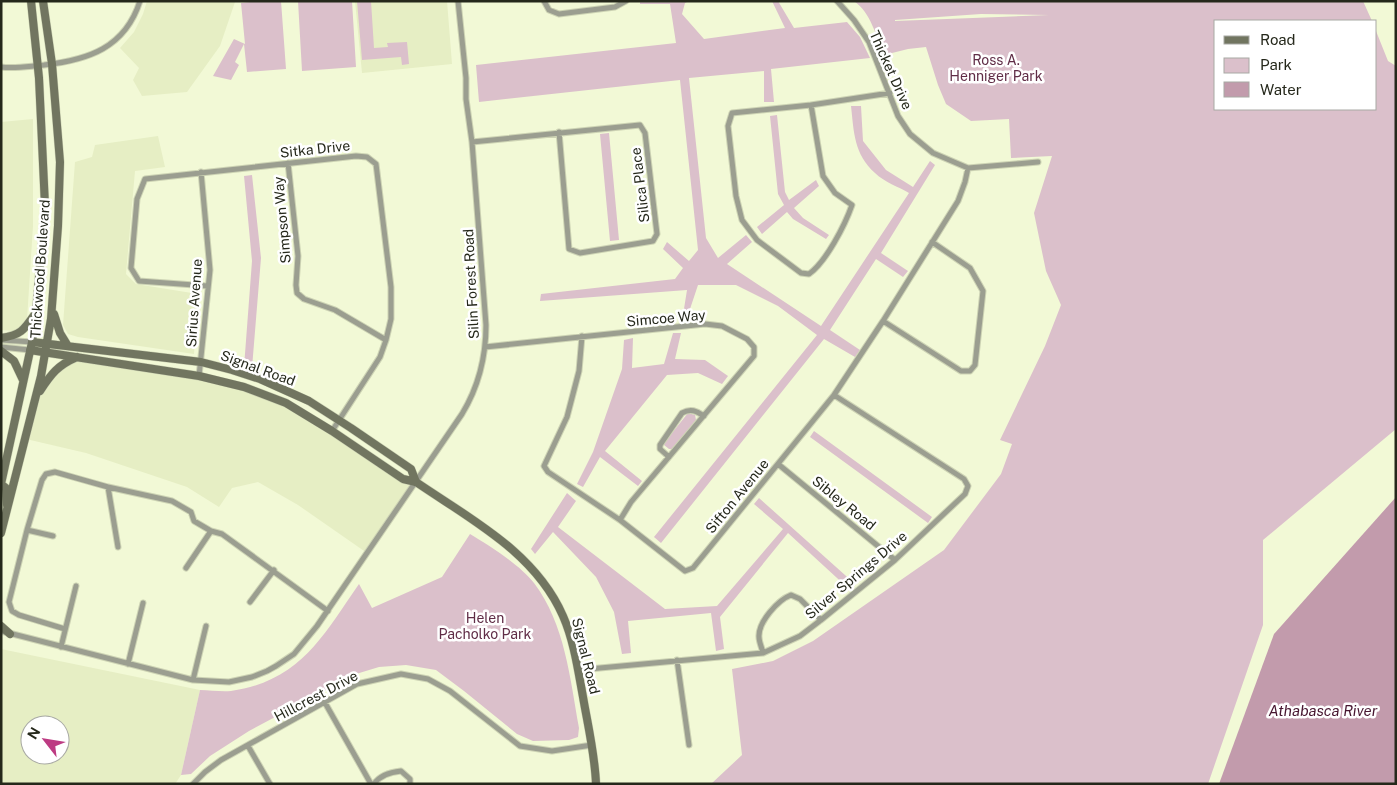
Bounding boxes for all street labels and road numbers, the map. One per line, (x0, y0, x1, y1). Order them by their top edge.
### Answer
street label: Thicket Drive (866, 28, 916, 112)
street label: Sitka Drive (279, 137, 351, 161)
street label: Silica Place (627, 146, 653, 223)
street label: Simpson Way (270, 175, 294, 264)
street label: Thickwood Boulevard (27, 199, 53, 339)
street label: Silin Forest Road (460, 228, 482, 340)
street label: Sirius Avenue (183, 258, 205, 348)
street label: Simcoe Way (626, 307, 707, 329)
street label: Signal Road (219, 347, 297, 389)
street label: Sifton Avenue (702, 456, 772, 536)
street label: Sibley Road (809, 473, 879, 533)
street label: Silver Springs Drive (802, 528, 910, 622)
street label: Signal Road (569, 616, 603, 696)
street label: Hillcrest Drive (272, 667, 361, 725)

